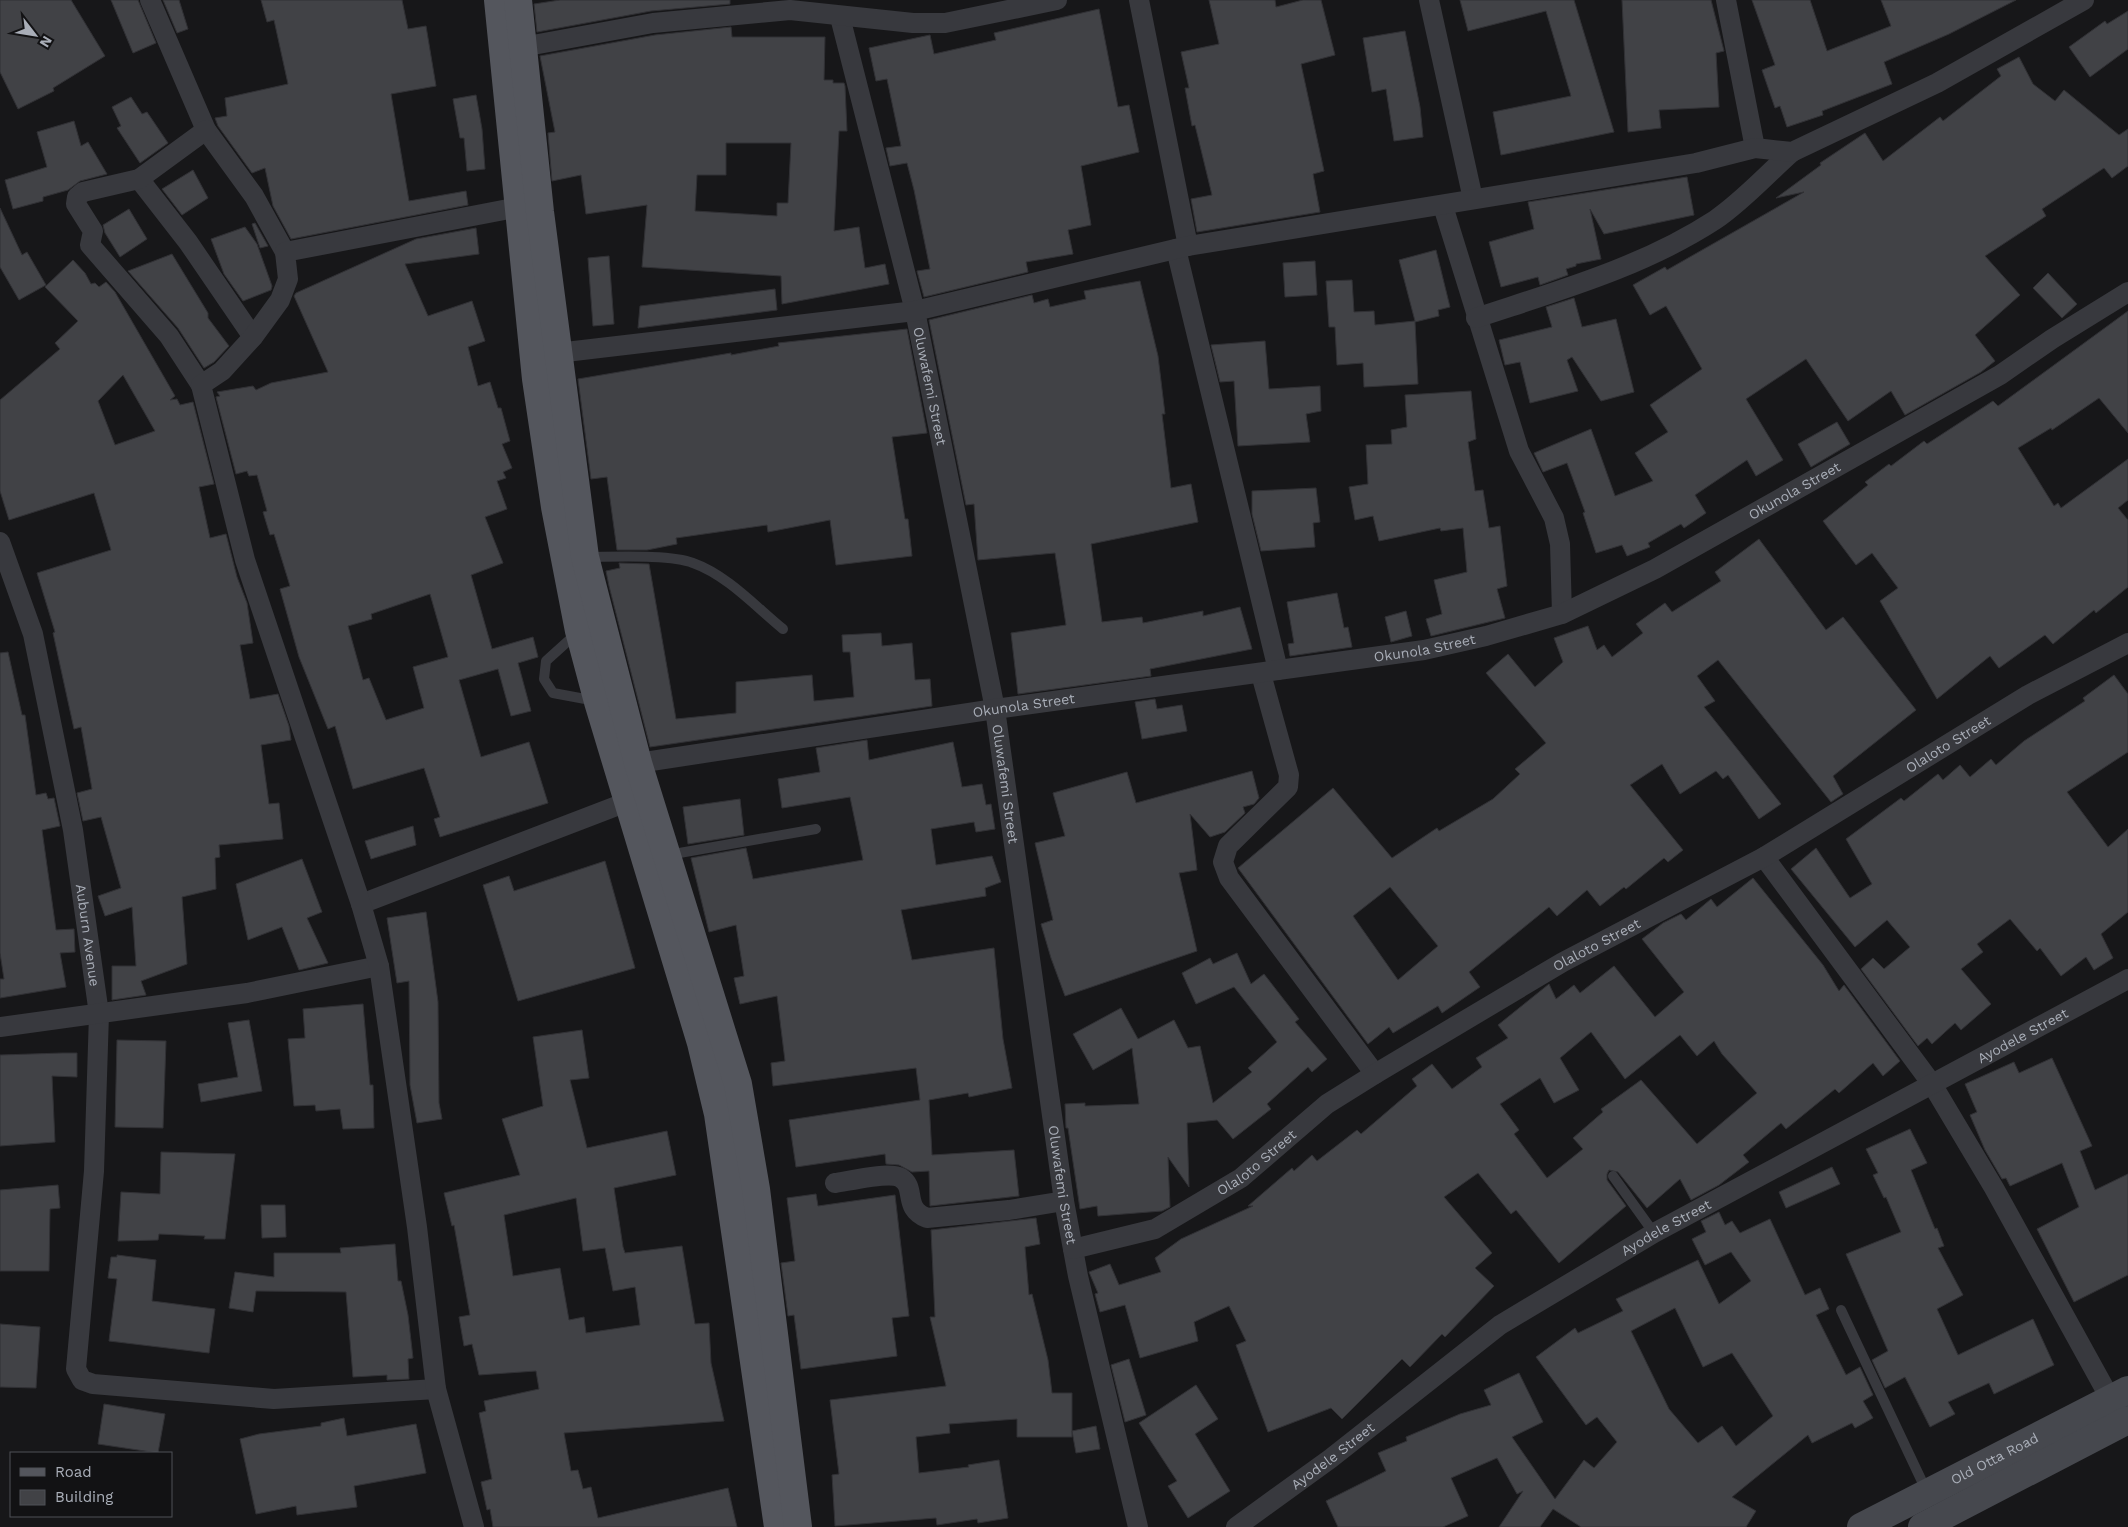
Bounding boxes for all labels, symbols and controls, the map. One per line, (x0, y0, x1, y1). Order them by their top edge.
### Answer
north arrow (10, 10, 60, 60)
text: N (37, 33, 56, 50)
street label: Oluwafemi Street (910, 326, 950, 447)
street label: Okunola Street (1746, 458, 1843, 523)
street label: Okunola Street (1373, 631, 1477, 665)
street label: Okunola Street (972, 690, 1076, 720)
street label: Olaloto Street (1903, 712, 1993, 776)
street label: Oluwafemi Street (989, 723, 1022, 845)
street label: Auburn Avenue (73, 883, 103, 987)
street label: Olaloto Street (1550, 915, 1643, 974)
street label: Ayodele Street (1975, 1005, 2071, 1066)
street label: Oluwafemi Street (1045, 1124, 1080, 1246)
street label: Olaloto Street (1214, 1126, 1299, 1198)
street label: Ayodele Street (1618, 1196, 1714, 1259)
street label: Ayodele Street (1288, 1419, 1378, 1493)
street label: Old Otta Road (1948, 1429, 2041, 1488)
legend (10, 1452, 172, 1517)
text: Road (55, 1463, 92, 1481)
text: Building (55, 1488, 113, 1506)

